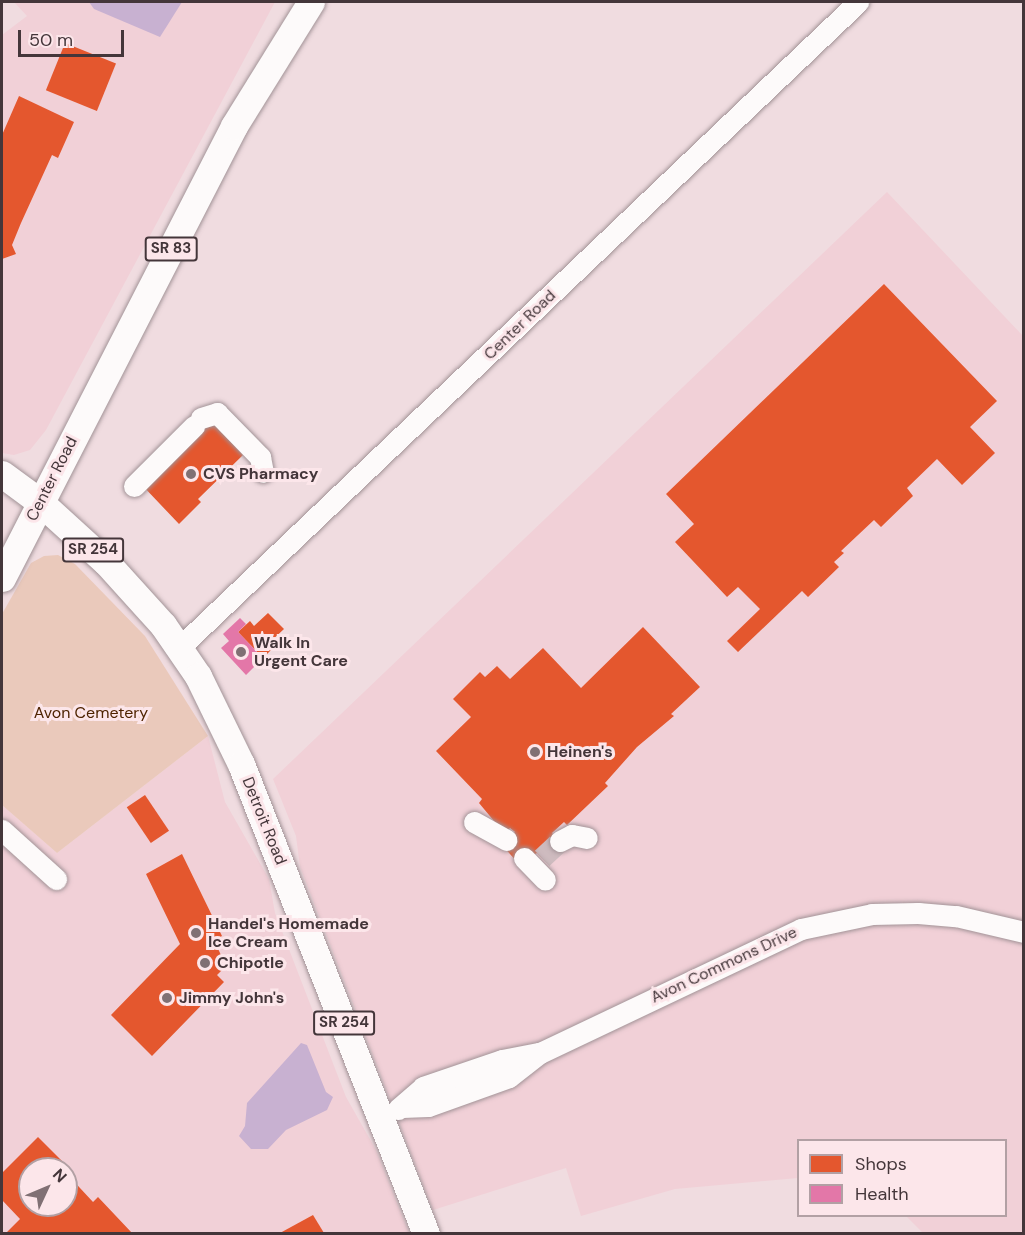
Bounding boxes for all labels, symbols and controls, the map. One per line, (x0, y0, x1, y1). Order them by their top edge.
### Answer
scale bar (21, 18, 128, 56)
text: 50 m (29, 28, 73, 52)
road number: SR 83 (144, 237, 198, 261)
street label: Center Road (480, 286, 560, 364)
street label: Center Road (22, 434, 82, 524)
place label: CVS Pharmacy (203, 464, 318, 484)
marker: CVS Pharmacy (184, 467, 198, 481)
road number: SR 254 (62, 538, 124, 562)
place label: Walk In Urgent Care (254, 633, 348, 671)
marker: Walk In Urgent Care (232, 643, 250, 661)
park label: Avon Cemetery (34, 703, 148, 723)
place label: Heinen's (547, 742, 613, 762)
marker: Heinen's (528, 745, 542, 759)
street label: Detroit Road (238, 774, 290, 868)
place label: Handel's Homemade Ice Cream (208, 914, 369, 952)
street label: Avon Commons Drive (648, 923, 800, 1007)
marker: Handel's Homemade Ice Cream (189, 926, 203, 940)
place label: Chipotle (217, 953, 284, 973)
marker: Chipotle (198, 956, 212, 970)
place label: Jimmy John's (179, 988, 284, 1008)
marker: Jimmy John's (160, 991, 174, 1005)
road number: SR 254 (312, 1011, 376, 1035)
legend (797, 1139, 1007, 1217)
text: Shops (855, 1152, 907, 1176)
north arrow (18, 1157, 78, 1217)
text: N (48, 1164, 71, 1187)
text: Health (855, 1182, 909, 1206)

